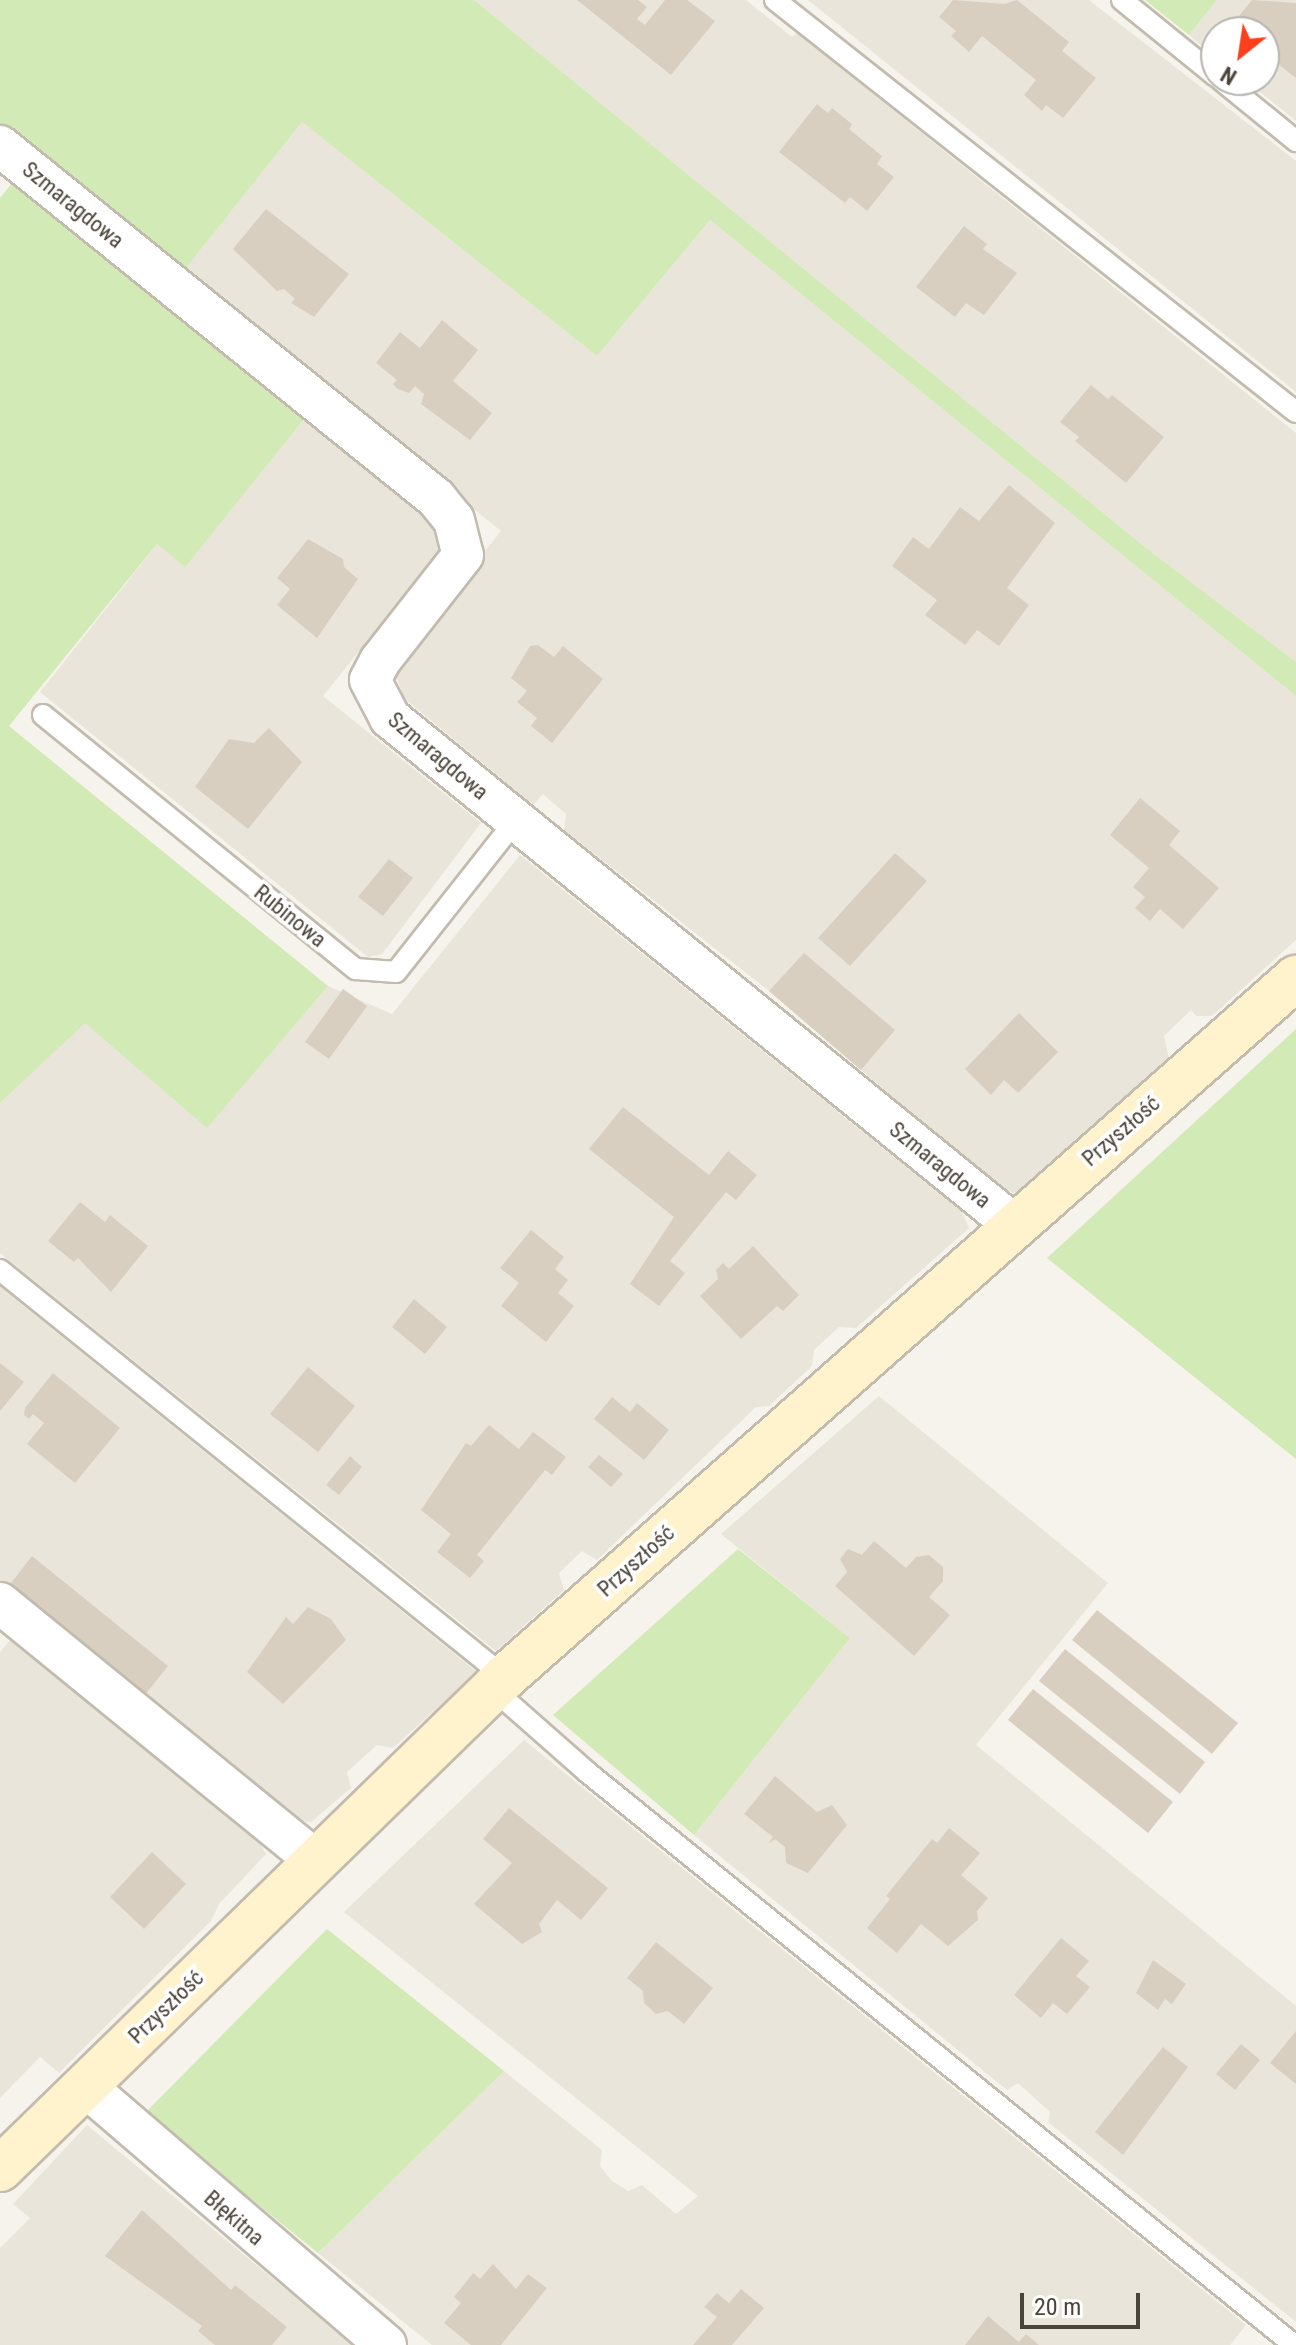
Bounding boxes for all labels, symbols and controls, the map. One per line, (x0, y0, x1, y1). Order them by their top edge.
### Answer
north arrow (1200, 16, 1280, 96)
text: N (1217, 61, 1241, 90)
street label: Szmaragdowa (17, 156, 129, 254)
street label: Szmaragdowa (383, 706, 493, 806)
street label: Rubinowa (249, 879, 331, 953)
street label: Przyszłość (1077, 1090, 1165, 1172)
street label: Szmaragdowa (884, 1116, 996, 1214)
street label: Przyszłość (592, 1520, 680, 1602)
street label: Przyszłość (123, 1965, 209, 2049)
street label: Błękitna (199, 2185, 269, 2251)
scale bar (1024, 2277, 1144, 2327)
text: 20 m (1034, 2293, 1081, 2321)

